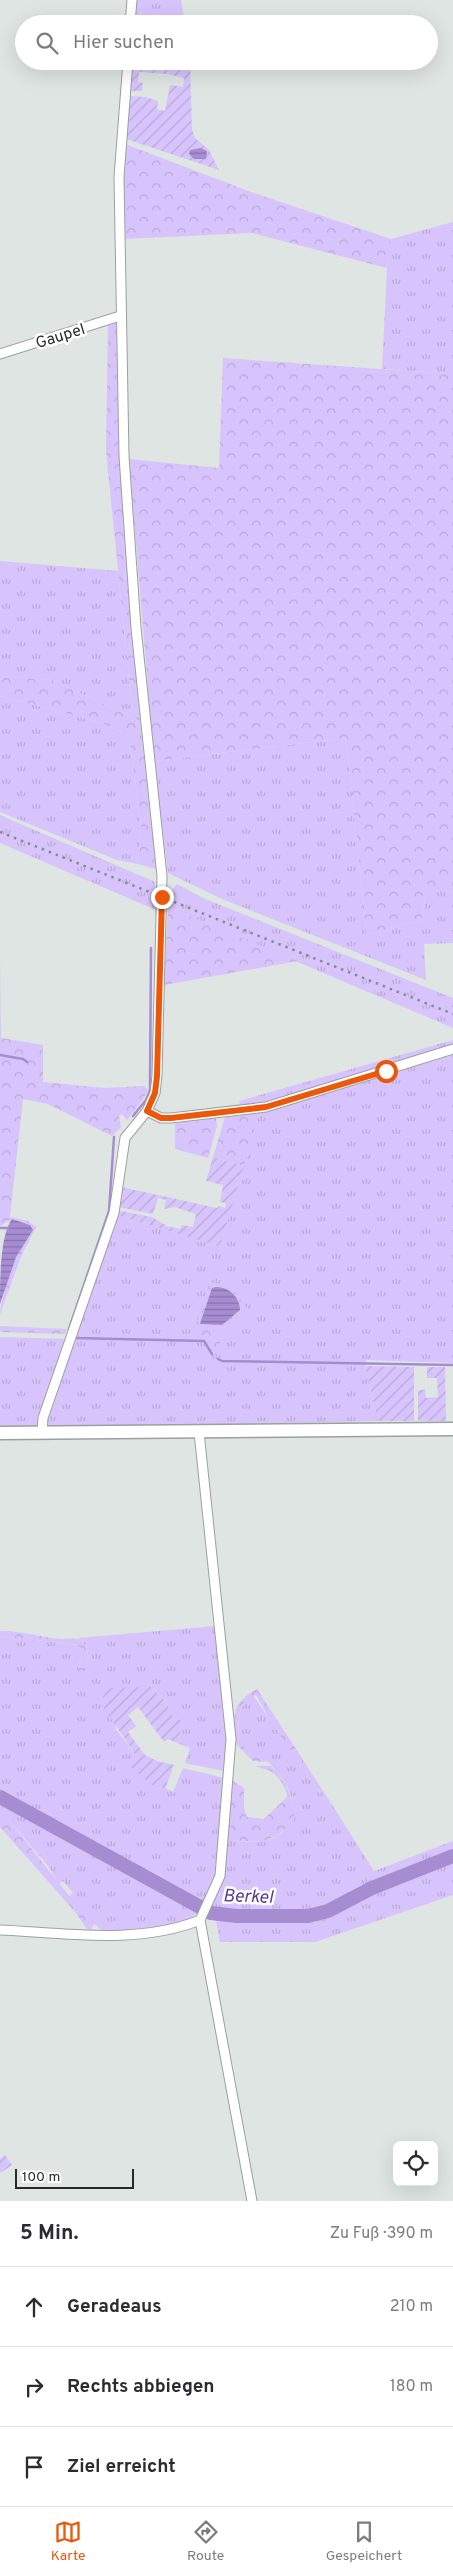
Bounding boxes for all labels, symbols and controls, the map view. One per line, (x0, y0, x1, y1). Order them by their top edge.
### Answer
search box (15, 15, 438, 70)
icon: search (33, 29, 61, 57)
text: Hier suchen (73, 31, 174, 55)
street label: Gaupel (33, 320, 88, 354)
route end (151, 886, 174, 909)
route start (375, 1060, 398, 1083)
water label: Berkel (223, 1885, 275, 1910)
map controls (393, 2141, 438, 2186)
button: locate (393, 2141, 438, 2186)
scale bar (15, 2166, 134, 2189)
text: 100 m (22, 2169, 60, 2186)
text: 5 Min. (20, 2220, 79, 2247)
text: Zu Fuß · 390 m (330, 2224, 433, 2244)
icon: ahead (20, 2293, 48, 2321)
text: Geradeaus (67, 2295, 162, 2319)
text: 210 m (390, 2297, 433, 2317)
icon: right (20, 2373, 48, 2401)
text: Rechts abbiegen (67, 2375, 215, 2399)
text: 180 m (390, 2377, 433, 2397)
icon: arrive (20, 2453, 48, 2481)
text: Ziel erreicht (67, 2455, 176, 2479)
tab: Karte (51, 2518, 86, 2565)
tab: Route (187, 2518, 224, 2565)
tab: Gespeichert (326, 2518, 402, 2565)

